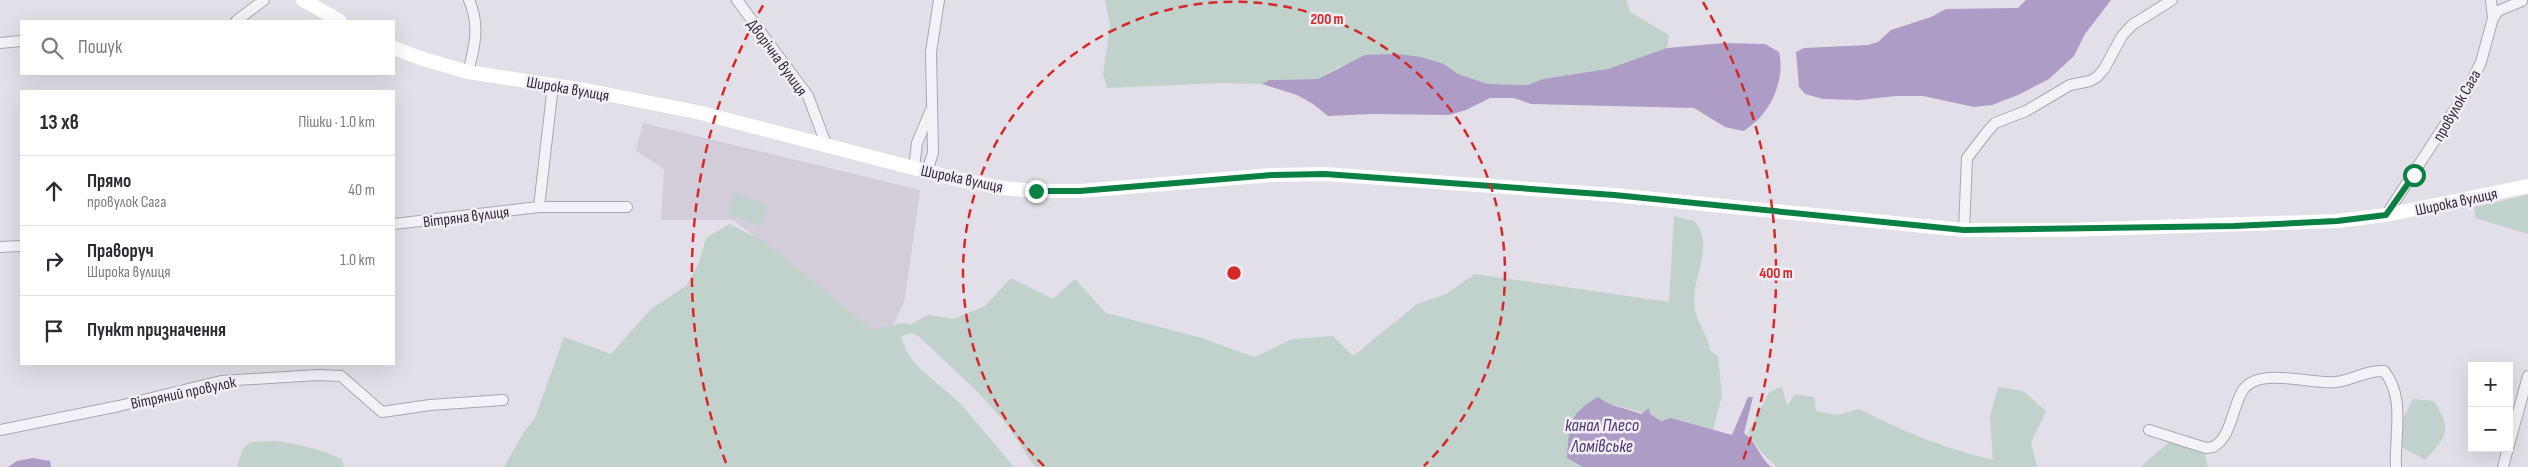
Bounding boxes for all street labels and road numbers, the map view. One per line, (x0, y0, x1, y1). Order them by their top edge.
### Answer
street label: Дворічна вулиця (743, 16, 811, 100)
street label: провулок Сага (2429, 67, 2485, 145)
street label: Широка вулиця (525, 73, 611, 106)
street label: Широка вулиця (919, 161, 1005, 197)
street label: Широка вулиця (2413, 184, 2499, 220)
street label: Вітряна вулиця (422, 203, 510, 232)
street label: Вітряний провулок (129, 373, 239, 414)

